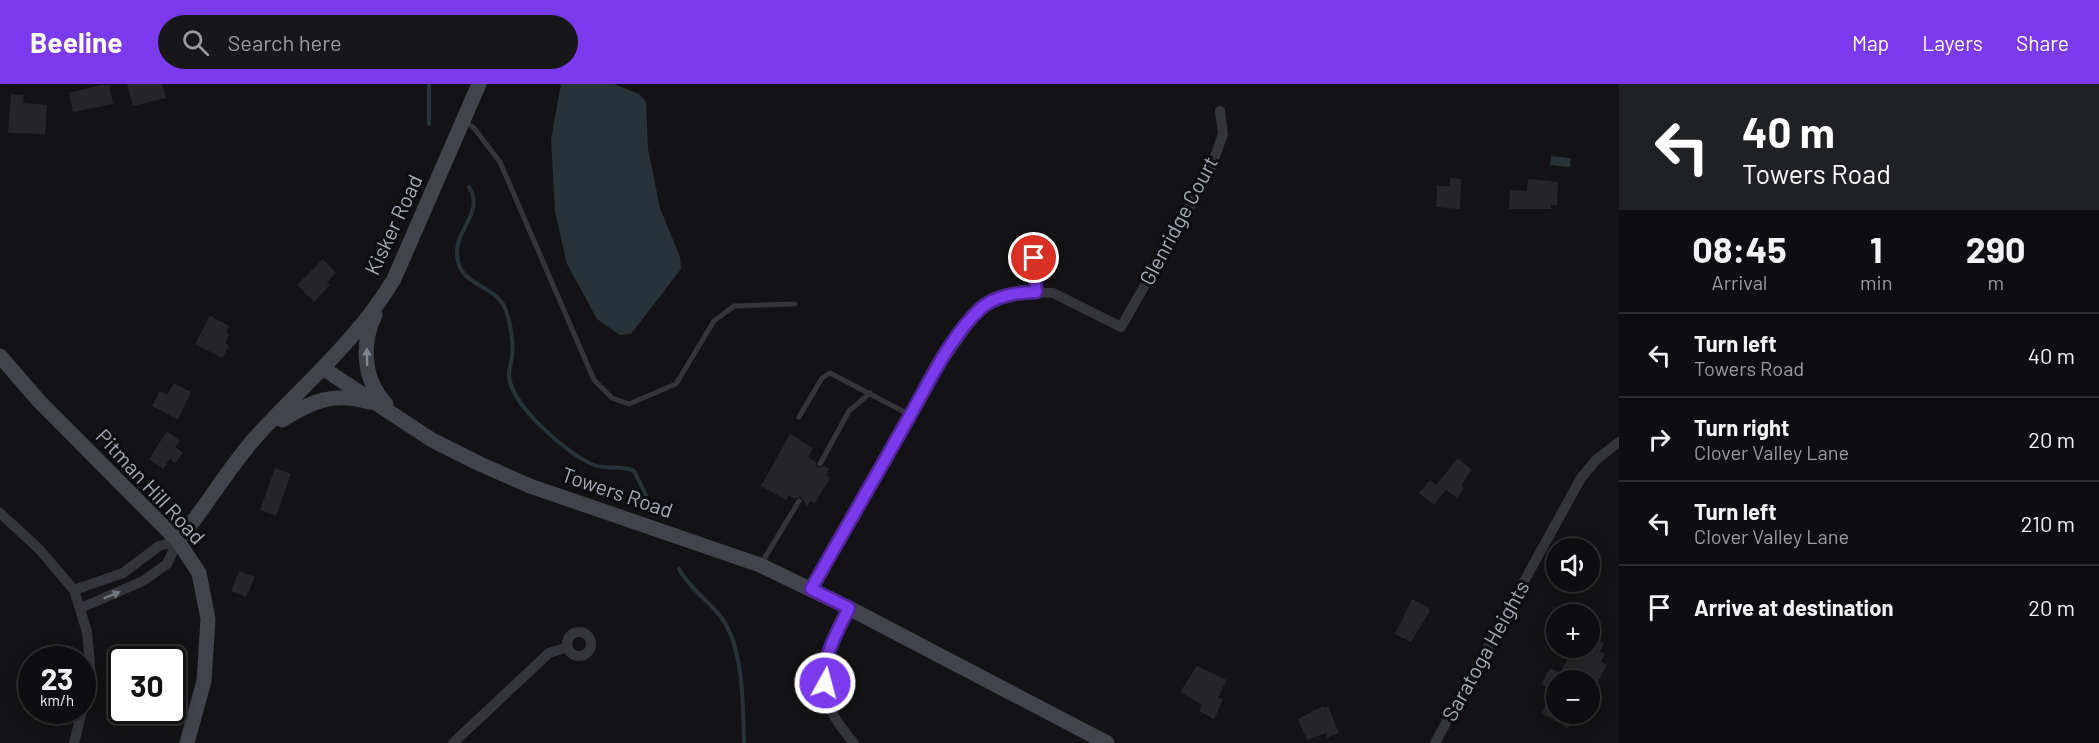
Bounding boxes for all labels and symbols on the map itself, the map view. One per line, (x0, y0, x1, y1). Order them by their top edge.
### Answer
street label: Glenridge Court (1133, 152, 1222, 289)
street label: Kisker Road (359, 170, 427, 279)
pin (1008, 232, 1059, 283)
one-way arrow (362, 347, 372, 366)
street label: Pitman Hill Road (91, 423, 211, 549)
street label: Towers Road (559, 461, 676, 522)
street label: Saratoga Heights (1436, 576, 1534, 725)
one-way arrow (104, 590, 122, 600)
speed limit sign: 30 (108, 646, 186, 724)
position arrow (793, 651, 857, 715)

